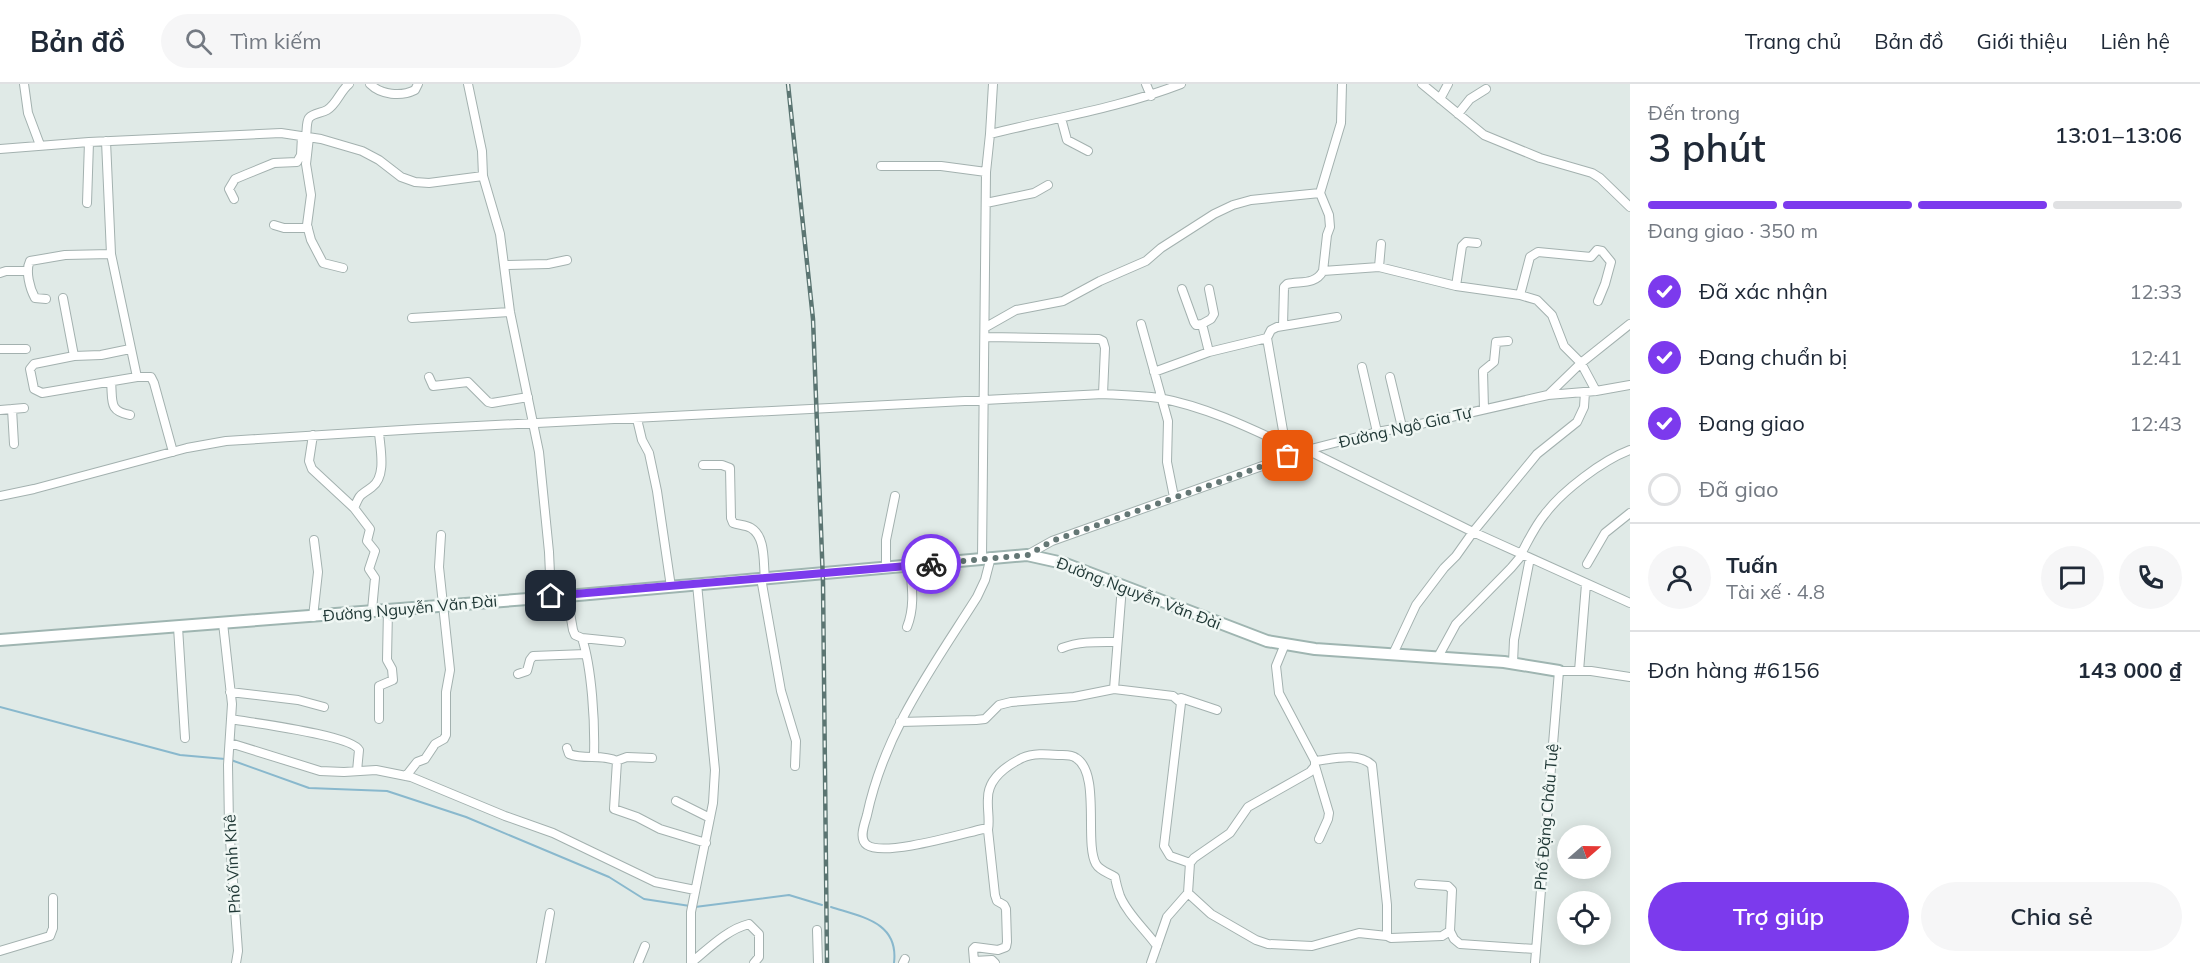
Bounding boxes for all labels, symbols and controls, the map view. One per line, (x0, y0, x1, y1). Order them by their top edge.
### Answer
search box (161, 14, 581, 68)
text: Bản đồ (30, 24, 125, 59)
icon: search (182, 25, 215, 58)
text: Tìm kiếm (230, 27, 322, 55)
text: Trang chủ (1745, 28, 1841, 54)
text: Bản đồ (1874, 28, 1944, 54)
text: Giới thiệu (1977, 28, 2068, 54)
text: Liên hệ (2101, 28, 2170, 54)
text: Đến trong (1648, 100, 1740, 125)
text: 13:01–13:06 (2055, 121, 2182, 149)
text: 3 phút (1648, 123, 1766, 172)
text: Đang giao · 350 m (1648, 218, 1818, 243)
icon: check (1648, 275, 1681, 308)
text: Đã xác nhận (1699, 277, 1828, 305)
text: 12:33 (2129, 279, 2182, 304)
icon: check (1648, 341, 1681, 374)
text: Đang chuẩn bị (1699, 343, 1847, 371)
text: 12:41 (2129, 345, 2182, 370)
street label: Đường Ngô Gia Tự (1337, 402, 1474, 452)
icon: check (1648, 407, 1681, 440)
text: Đang giao (1699, 409, 1805, 437)
text: 12:43 (2129, 411, 2182, 436)
pin (1262, 430, 1313, 481)
icon: bag (1271, 439, 1304, 472)
text: Đã giao (1699, 475, 1779, 503)
courier (901, 534, 961, 594)
button: person (1648, 546, 1711, 609)
button: chat (2041, 546, 2104, 609)
button: phone (2119, 546, 2182, 609)
icon: bike (915, 548, 948, 581)
text: Tuấn (1726, 551, 1778, 579)
street label: Đường Nguyễn Văn Đài (1054, 552, 1224, 634)
pin (525, 570, 576, 621)
icon: home (534, 579, 567, 612)
text: Tài xế · 4.8 (1726, 579, 1825, 604)
street label: Đường Nguyễn Văn Đài (322, 590, 498, 626)
text: Đơn hàng #6156 (1648, 656, 1820, 684)
text: 143 000 ₫ (2078, 656, 2182, 684)
street label: Phố Đặng Châu Tuệ (1530, 743, 1562, 891)
street label: Phố Vĩnh Khê (219, 814, 245, 914)
north arrow (1557, 825, 1611, 879)
map controls (1557, 825, 1611, 945)
button: Trợ giúp (1648, 882, 1909, 951)
button: Chia sẻ (1921, 882, 2182, 951)
button: locate (1557, 891, 1611, 945)

